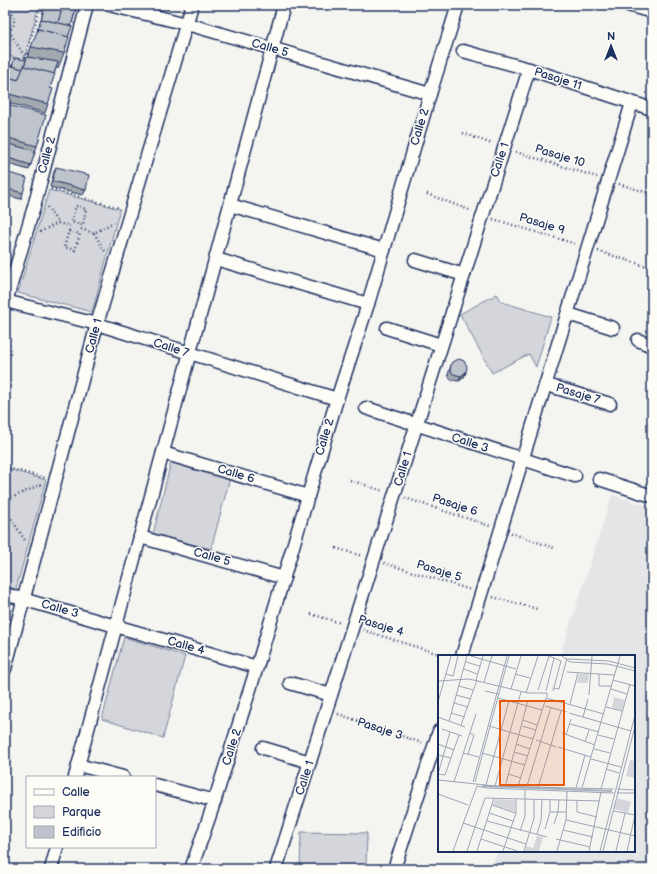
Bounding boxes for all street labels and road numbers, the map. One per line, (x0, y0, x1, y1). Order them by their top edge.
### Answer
street label: Calle 5 (250, 36, 290, 60)
street label: Pasaje 11 (532, 64, 584, 94)
street label: Calle 2 (407, 107, 433, 147)
street label: Calle 2 (35, 135, 59, 175)
street label: Calle 1 (487, 141, 513, 179)
street label: Pasaje 10 (533, 141, 587, 171)
street label: Pasaje 9 (517, 210, 567, 238)
street label: Calle 1 (82, 317, 106, 355)
street label: Calle 7 (151, 335, 191, 361)
street label: Pasaje 7 (554, 380, 602, 408)
street label: Calle 2 (312, 417, 338, 457)
street label: Calle 3 (449, 430, 491, 456)
street label: Calle 1 (391, 450, 415, 488)
street label: Calle 6 (216, 461, 256, 487)
street label: Pasaje 6 (430, 491, 480, 519)
street label: Calle 5 (192, 545, 232, 569)
street label: Pasaje 5 (414, 557, 464, 585)
street label: Calle 3 (40, 597, 80, 621)
street label: Pasaje 4 (356, 612, 406, 640)
street label: Calle 4 (166, 634, 207, 659)
street label: Pasaje 3 (355, 715, 405, 743)
street label: Calle 2 (219, 727, 245, 767)
street label: Calle 1 (292, 759, 318, 797)

